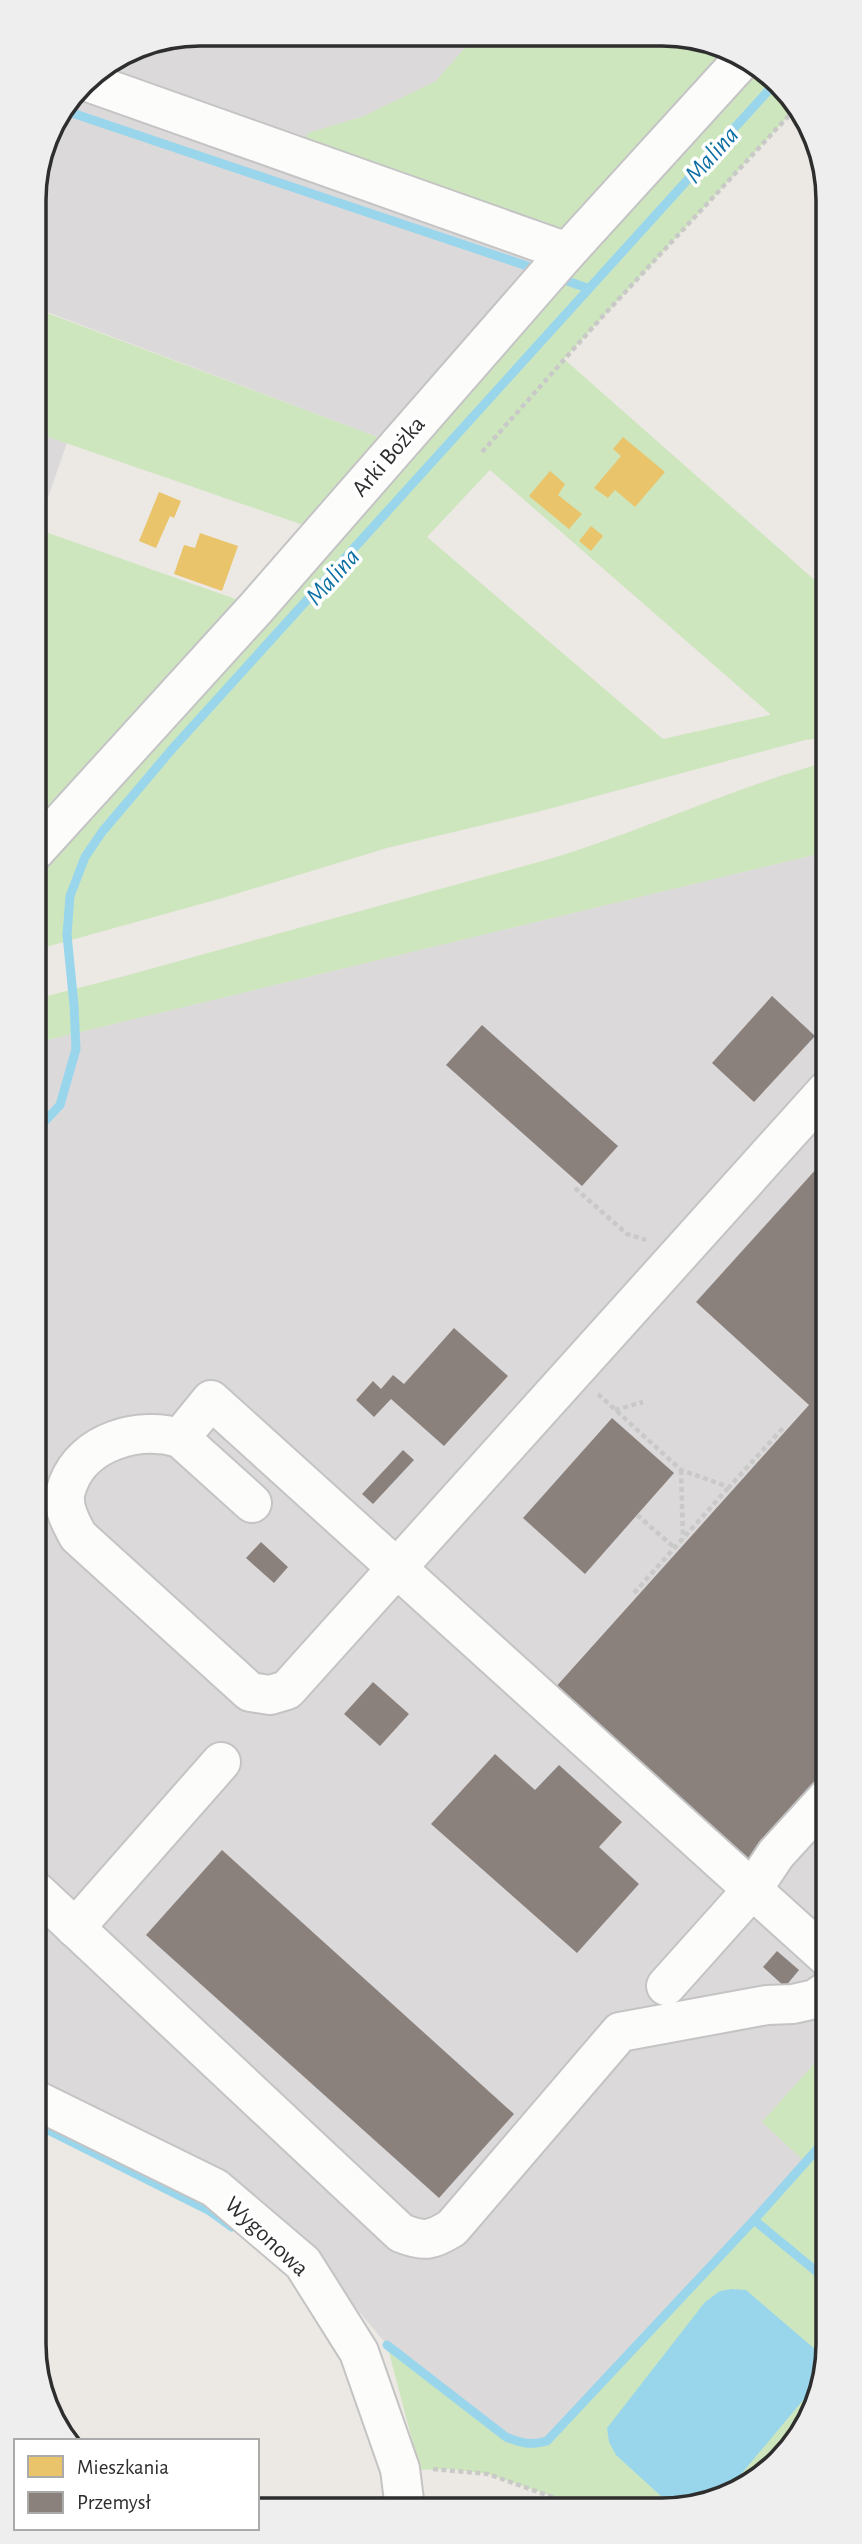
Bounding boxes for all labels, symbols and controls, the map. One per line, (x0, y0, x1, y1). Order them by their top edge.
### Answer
water label: Malina (680, 121, 744, 188)
street label: Arki Bożka (348, 412, 430, 501)
water label: Malina (301, 543, 365, 610)
street label: Wygonowa (220, 2192, 313, 2281)
legend (14, 2439, 259, 2530)
text: Mieszkania (77, 2457, 169, 2478)
text: Przemysł (77, 2492, 152, 2513)

